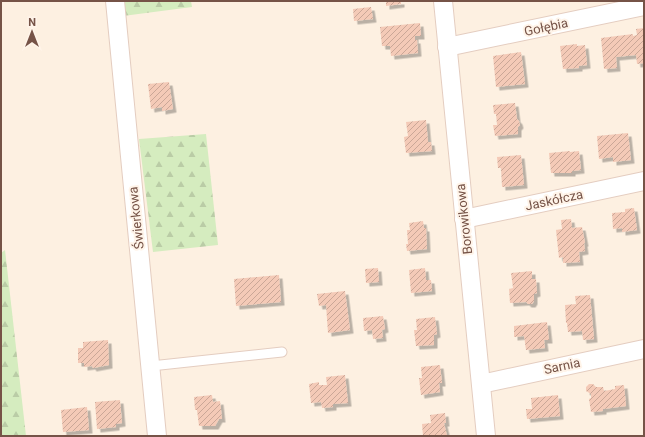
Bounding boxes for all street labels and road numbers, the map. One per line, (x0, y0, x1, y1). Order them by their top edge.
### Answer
street label: Gołębia (523, 15, 569, 39)
street label: Borowikowa (453, 183, 475, 255)
street label: Świerkowa (125, 186, 147, 250)
street label: Jaskółcza (524, 187, 584, 213)
street label: Sarnia (543, 355, 581, 377)

